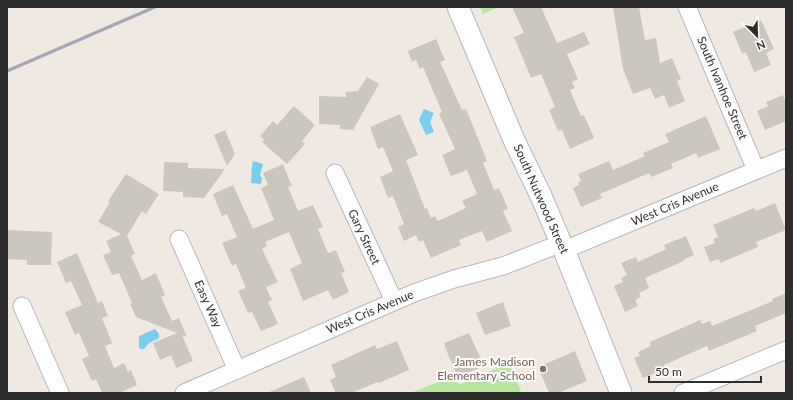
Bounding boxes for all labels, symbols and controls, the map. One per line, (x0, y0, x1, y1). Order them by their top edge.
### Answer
north arrow (737, 16, 777, 56)
street label: South Ivanhoe Street (694, 34, 751, 142)
text: N (755, 38, 768, 53)
street label: South Nutwood Street (511, 142, 573, 257)
street label: West Cris Avenue (629, 178, 721, 229)
street label: Gary Street (345, 207, 384, 268)
street label: Easy Way (191, 278, 226, 331)
street label: West Cris Avenue (324, 286, 416, 337)
place label: James Madison Elementary School (437, 354, 535, 383)
scale bar (649, 358, 761, 384)
marker: James Madison Elementary School (538, 364, 548, 374)
text: 50 m (655, 364, 682, 379)

